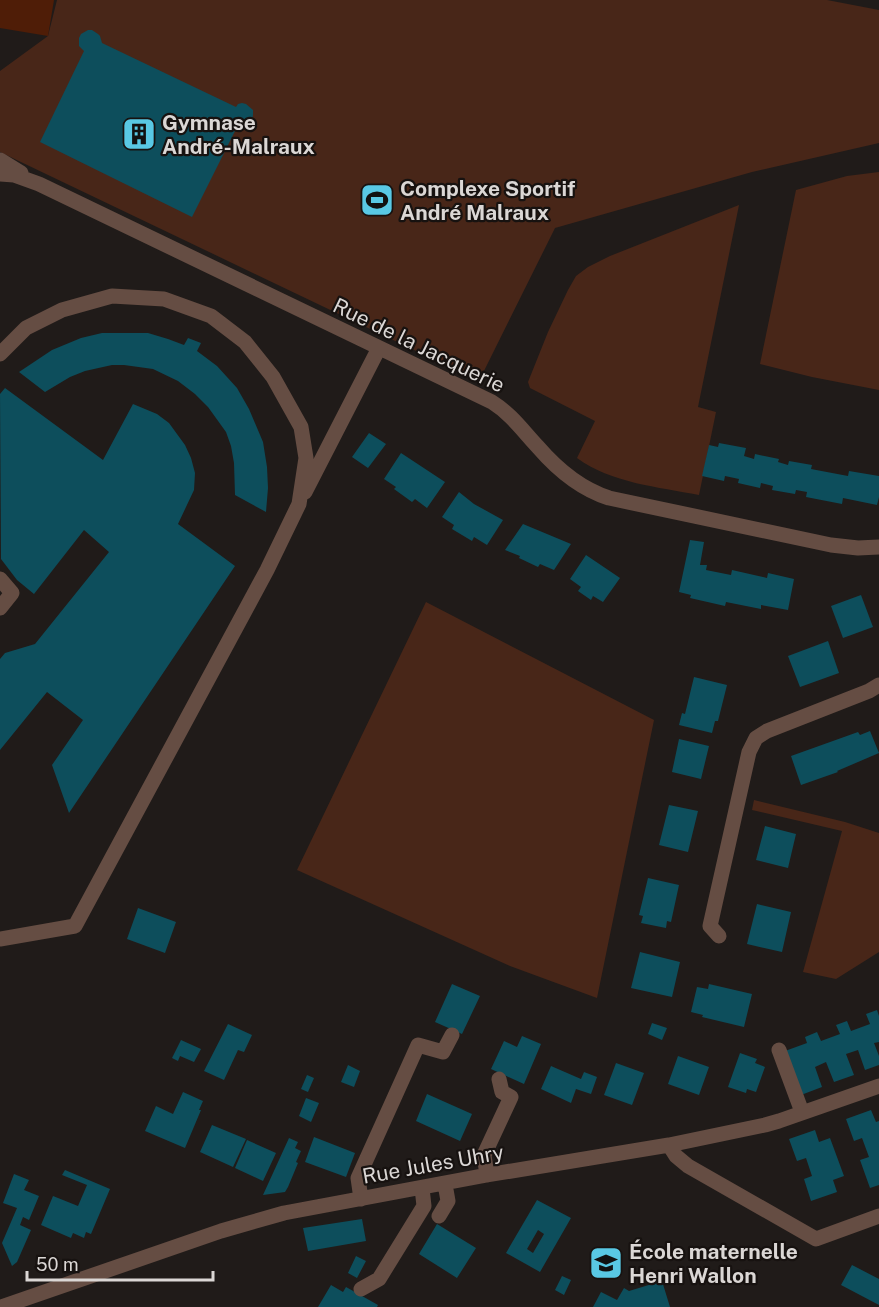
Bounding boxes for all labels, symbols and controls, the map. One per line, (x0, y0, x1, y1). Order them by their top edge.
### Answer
place label: Gymnase André-Malraux (162, 110, 315, 159)
building icon: Gymnase André-Malraux (121, 116, 157, 152)
place label: Complexe Sportif André Malraux (400, 176, 575, 225)
sports icon: Complexe Sportif André Malraux (359, 182, 395, 218)
street label: Rue de la Jacquerie (329, 293, 509, 397)
street label: Rue Jules Uhry (360, 1139, 506, 1189)
place label: École maternelle Henri Wallon (629, 1239, 798, 1288)
scale bar (27, 1244, 213, 1282)
school or university icon: École maternelle Henri Wallon (588, 1245, 624, 1281)
text: 50 m (36, 1254, 79, 1275)

